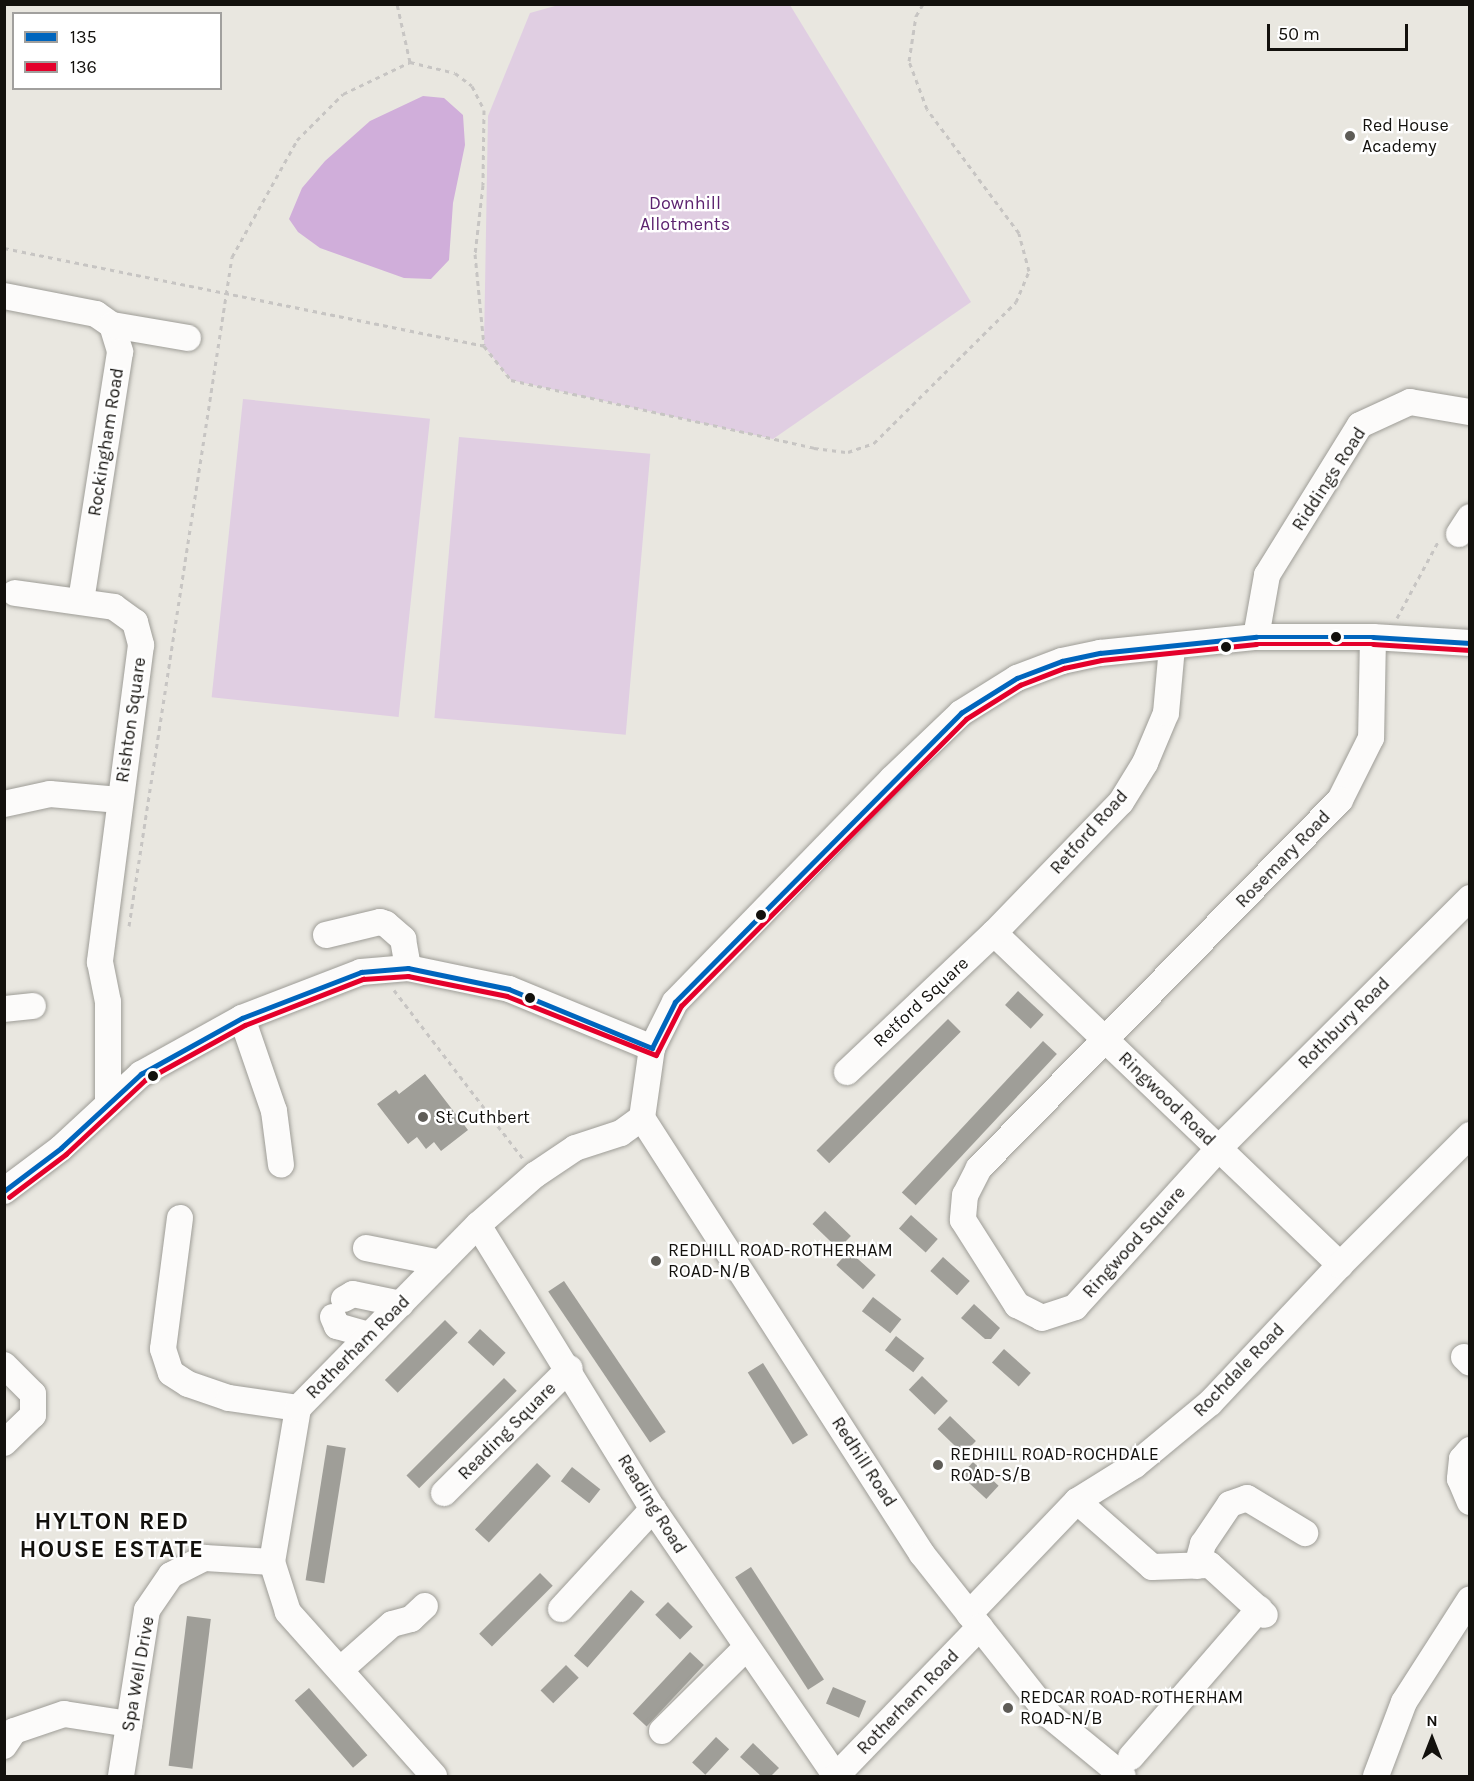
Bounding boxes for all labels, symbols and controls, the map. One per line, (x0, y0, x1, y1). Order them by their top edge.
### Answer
legend (12, 12, 222, 90)
scale bar (1270, 12, 1411, 50)
text: 50 m (1278, 23, 1320, 45)
text: 135 (70, 26, 97, 48)
text: 136 (70, 56, 97, 78)
place label: Red House Academy (1362, 115, 1449, 158)
marker: Red House Academy (1343, 129, 1357, 143)
park label: Downhill Allotments (640, 193, 730, 236)
street label: Rockingham Road (84, 366, 128, 518)
street label: Riddings Road (1287, 423, 1371, 535)
unlabelled marker (1330, 631, 1342, 643)
unlabelled marker (1220, 641, 1232, 653)
street label: Rishton Square (112, 656, 150, 784)
street label: Retford Road (1046, 785, 1132, 879)
street label: Rosemary Road (1231, 806, 1335, 912)
unlabelled marker (755, 909, 767, 921)
street label: Retford Square (869, 952, 973, 1052)
street label: Rothbury Road (1294, 973, 1394, 1073)
unlabelled marker (524, 992, 536, 1004)
street label: Ringwood Road (1114, 1047, 1220, 1151)
unlabelled marker (147, 1070, 159, 1082)
place label: St Cuthbert (435, 1106, 530, 1128)
marker: St Cuthbert (416, 1110, 430, 1124)
street label: Ringwood Square (1078, 1182, 1190, 1302)
place label: REDHILL ROAD-ROTHERHAM ROAD-N/B (668, 1240, 893, 1282)
marker: REDHILL ROAD-ROTHERHAM ROAD-N/B (649, 1254, 663, 1268)
street label: Rotherham Road (302, 1291, 414, 1403)
street label: Rochdale Road (1189, 1319, 1289, 1421)
street label: Reading Square (454, 1378, 560, 1484)
street label: Redhill Road (827, 1413, 901, 1511)
place label: REDHILL ROAD-ROCHDALE ROAD-S/B (950, 1444, 1159, 1486)
street label: Reading Road (613, 1450, 691, 1558)
marker: REDHILL ROAD-ROCHDALE ROAD-S/B (931, 1458, 945, 1472)
district label: HYLTON RED HOUSE ESTATE (19, 1508, 205, 1564)
street label: Spa Well Drive (117, 1615, 159, 1733)
street label: Rotherham Road (852, 1645, 964, 1759)
place label: REDCAR ROAD-ROTHERHAM ROAD-N/B (1020, 1687, 1243, 1730)
marker: REDCAR ROAD-ROTHERHAM ROAD-N/B (1001, 1701, 1015, 1715)
north arrow (1402, 1709, 1462, 1769)
text: N (1426, 1711, 1438, 1730)

